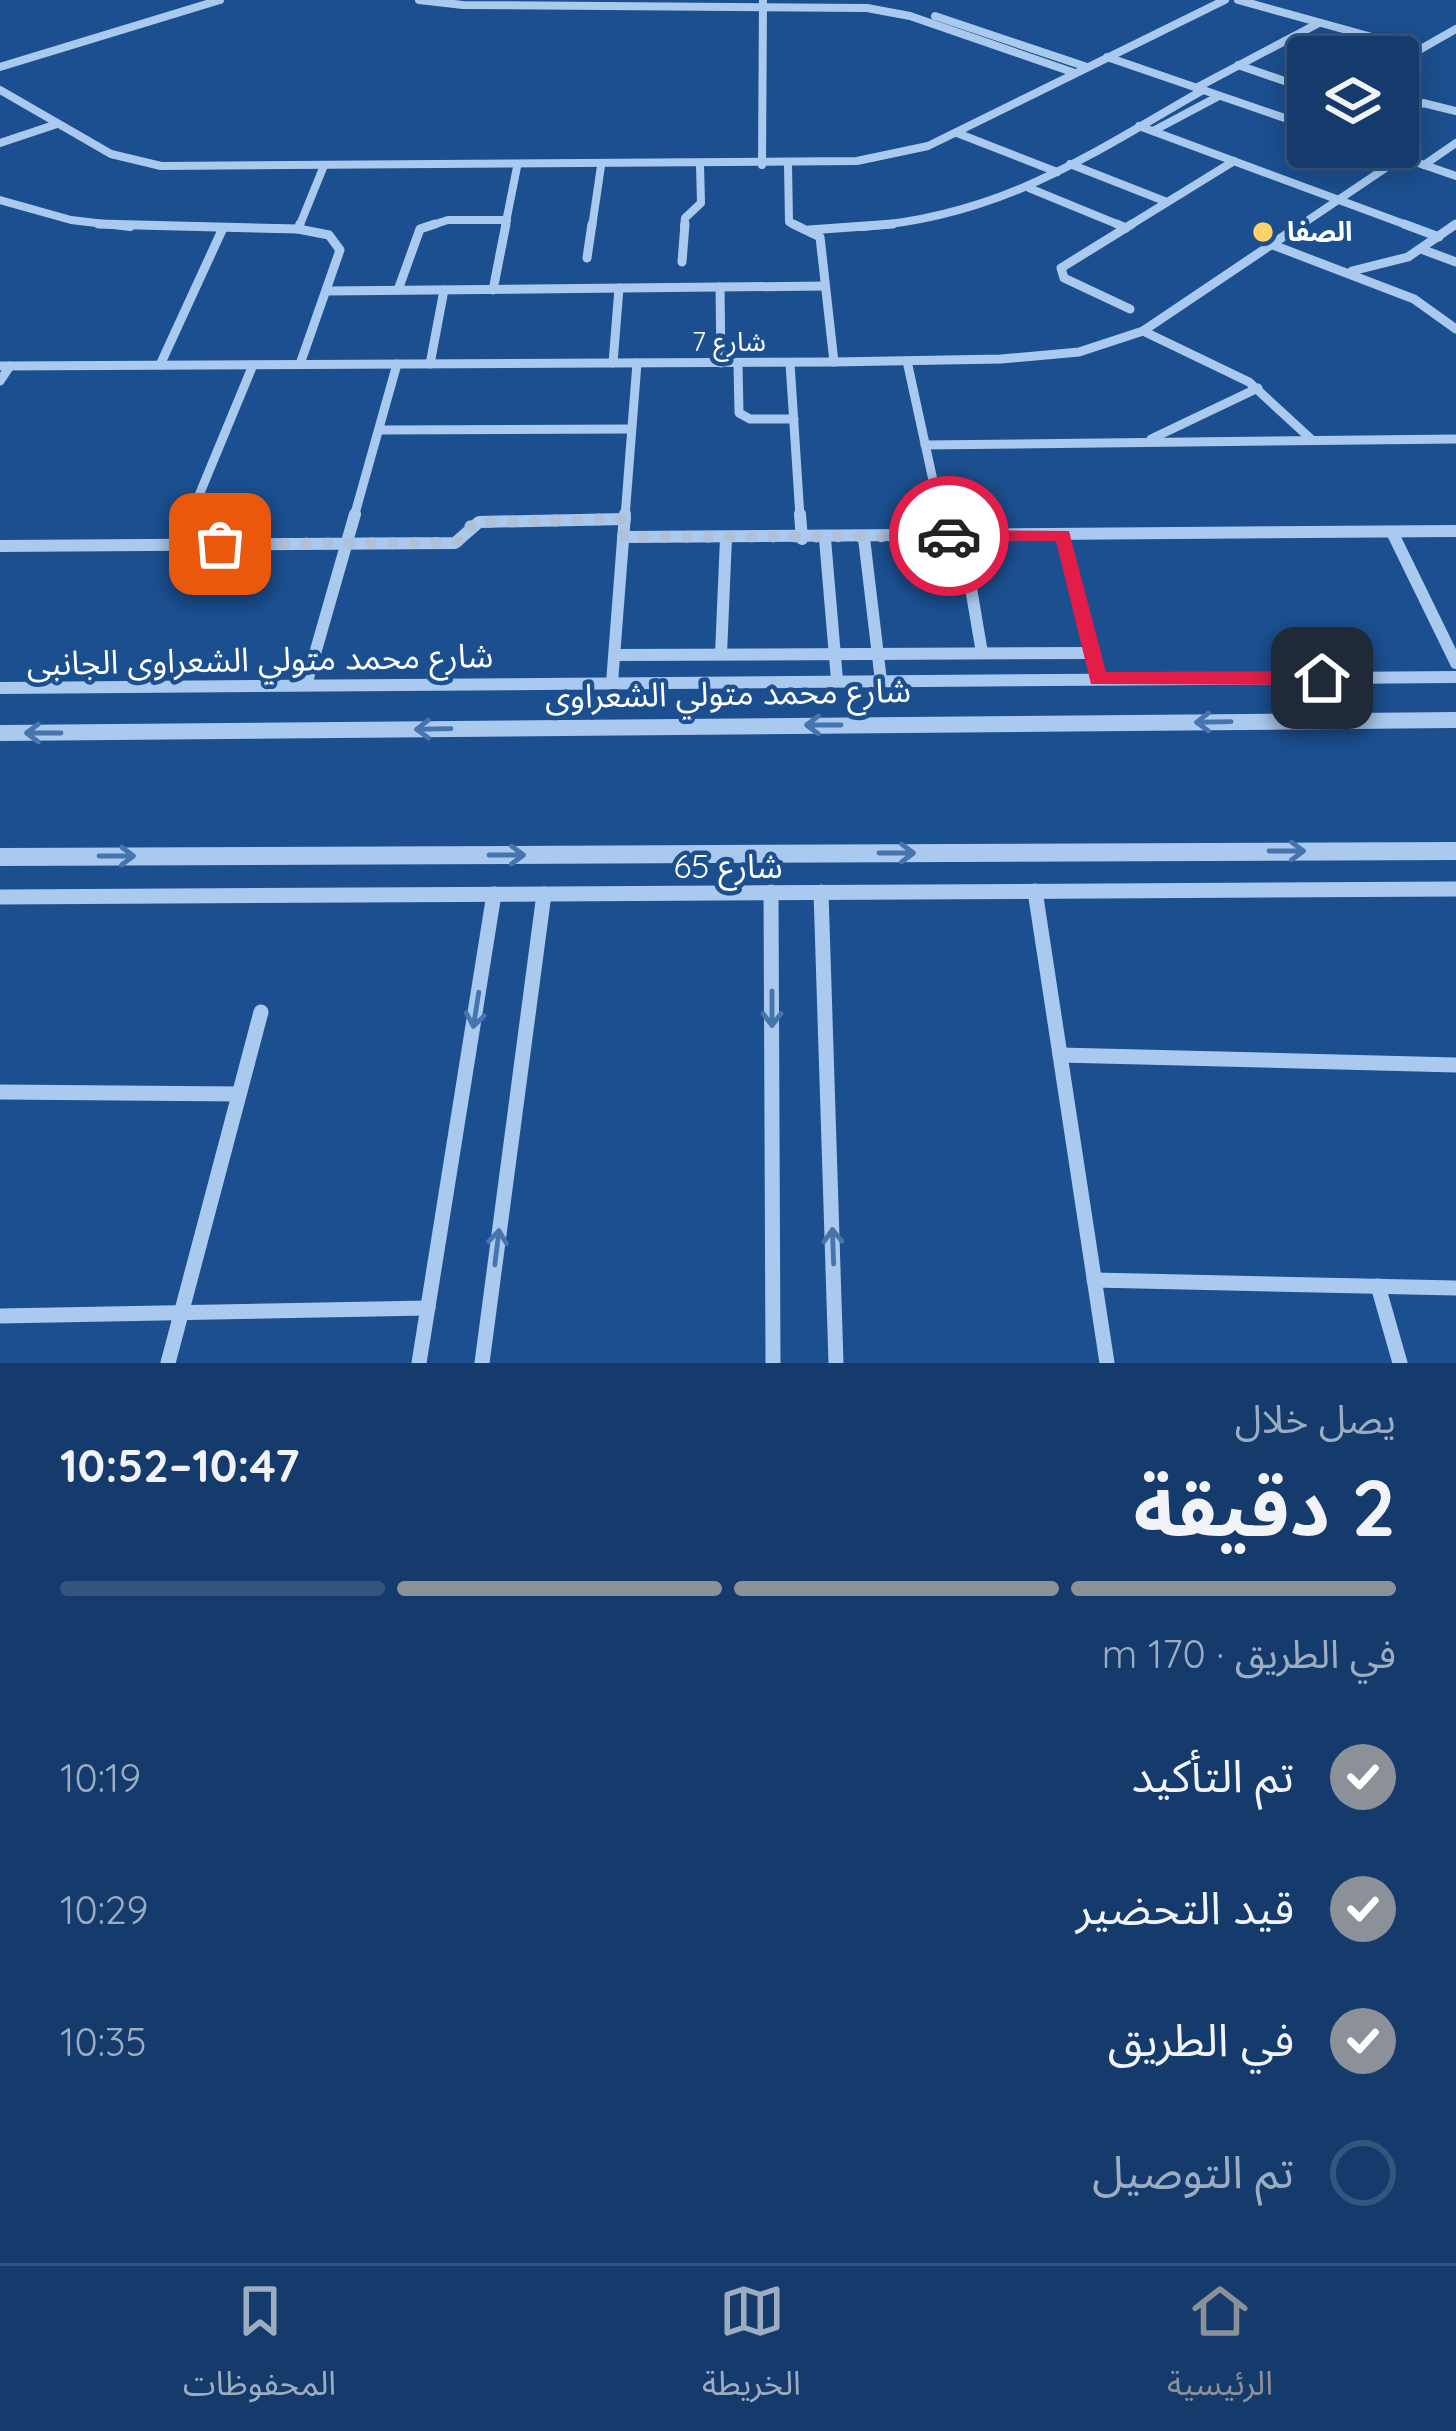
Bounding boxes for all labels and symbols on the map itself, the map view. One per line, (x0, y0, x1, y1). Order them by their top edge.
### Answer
place label: الصفا (1287, 214, 1352, 248)
marker: الصفا (1250, 219, 1276, 245)
street label: شارع 7 (692, 324, 766, 362)
courier (889, 476, 1009, 596)
pin (169, 493, 271, 595)
pin (1271, 627, 1373, 729)
street label: شارع محمد متولي الشعراوى الجانبى (26, 634, 494, 689)
street label: شارع محمد متولي الشعراوى (545, 669, 911, 722)
one-way arrow (1194, 711, 1233, 733)
one-way arrow (804, 714, 843, 737)
one-way arrow (414, 718, 453, 740)
one-way arrow (24, 721, 63, 744)
one-way arrow (1267, 840, 1306, 863)
one-way arrow (877, 842, 916, 864)
one-way arrow (487, 843, 526, 866)
one-way arrow (97, 845, 136, 867)
street label: شارع 65 (673, 845, 783, 891)
one-way arrow (463, 989, 486, 1028)
one-way arrow (760, 989, 783, 1028)
one-way arrow (821, 1227, 844, 1266)
one-way arrow (487, 1228, 509, 1267)

